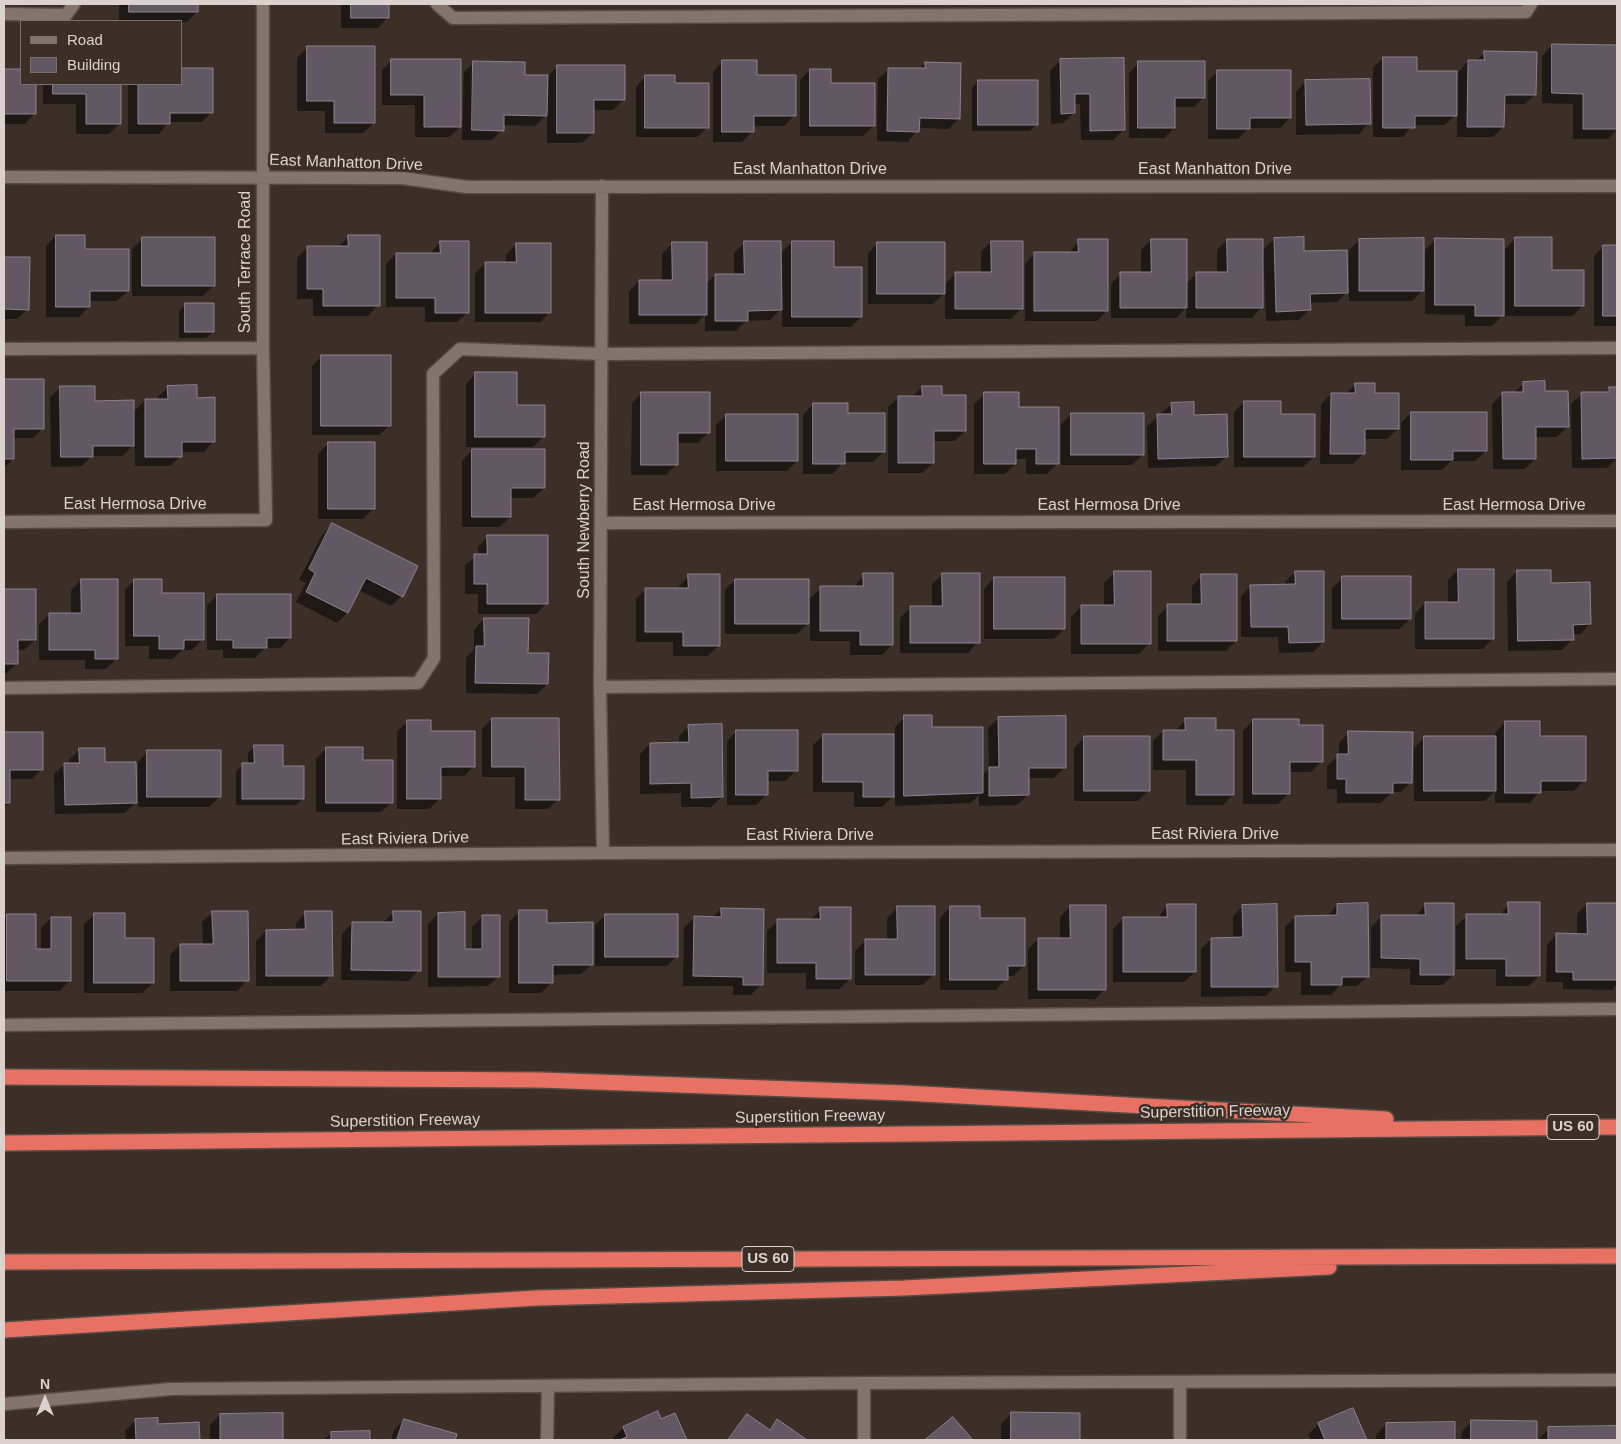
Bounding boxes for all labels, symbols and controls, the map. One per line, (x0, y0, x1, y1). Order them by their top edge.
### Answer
legend (20, 20, 182, 85)
text: Road (67, 31, 103, 48)
text: Building (67, 56, 120, 73)
street label: East Manhatton Drive (269, 151, 423, 175)
street label: East Manhatton Drive (733, 160, 887, 180)
street label: East Manhatton Drive (1138, 160, 1292, 180)
street label: South Terrace Road (236, 191, 256, 333)
street label: South Newberry Road (575, 441, 595, 599)
street label: East Hermosa Drive (63, 495, 207, 515)
street label: East Hermosa Drive (632, 496, 776, 516)
street label: East Hermosa Drive (1037, 496, 1181, 516)
street label: East Hermosa Drive (1442, 496, 1586, 516)
street label: East Riviera Drive (1151, 825, 1279, 845)
street label: East Riviera Drive (746, 826, 874, 846)
street label: East Riviera Drive (341, 828, 469, 850)
street label: Superstition Freeway (1140, 1101, 1290, 1123)
street label: Superstition Freeway (735, 1106, 885, 1128)
street label: Superstition Freeway (330, 1110, 480, 1132)
road number: US 60 (1547, 1114, 1599, 1140)
road number: US 60 (742, 1246, 794, 1272)
north arrow (20, 1374, 70, 1424)
text: N (40, 1376, 50, 1392)

